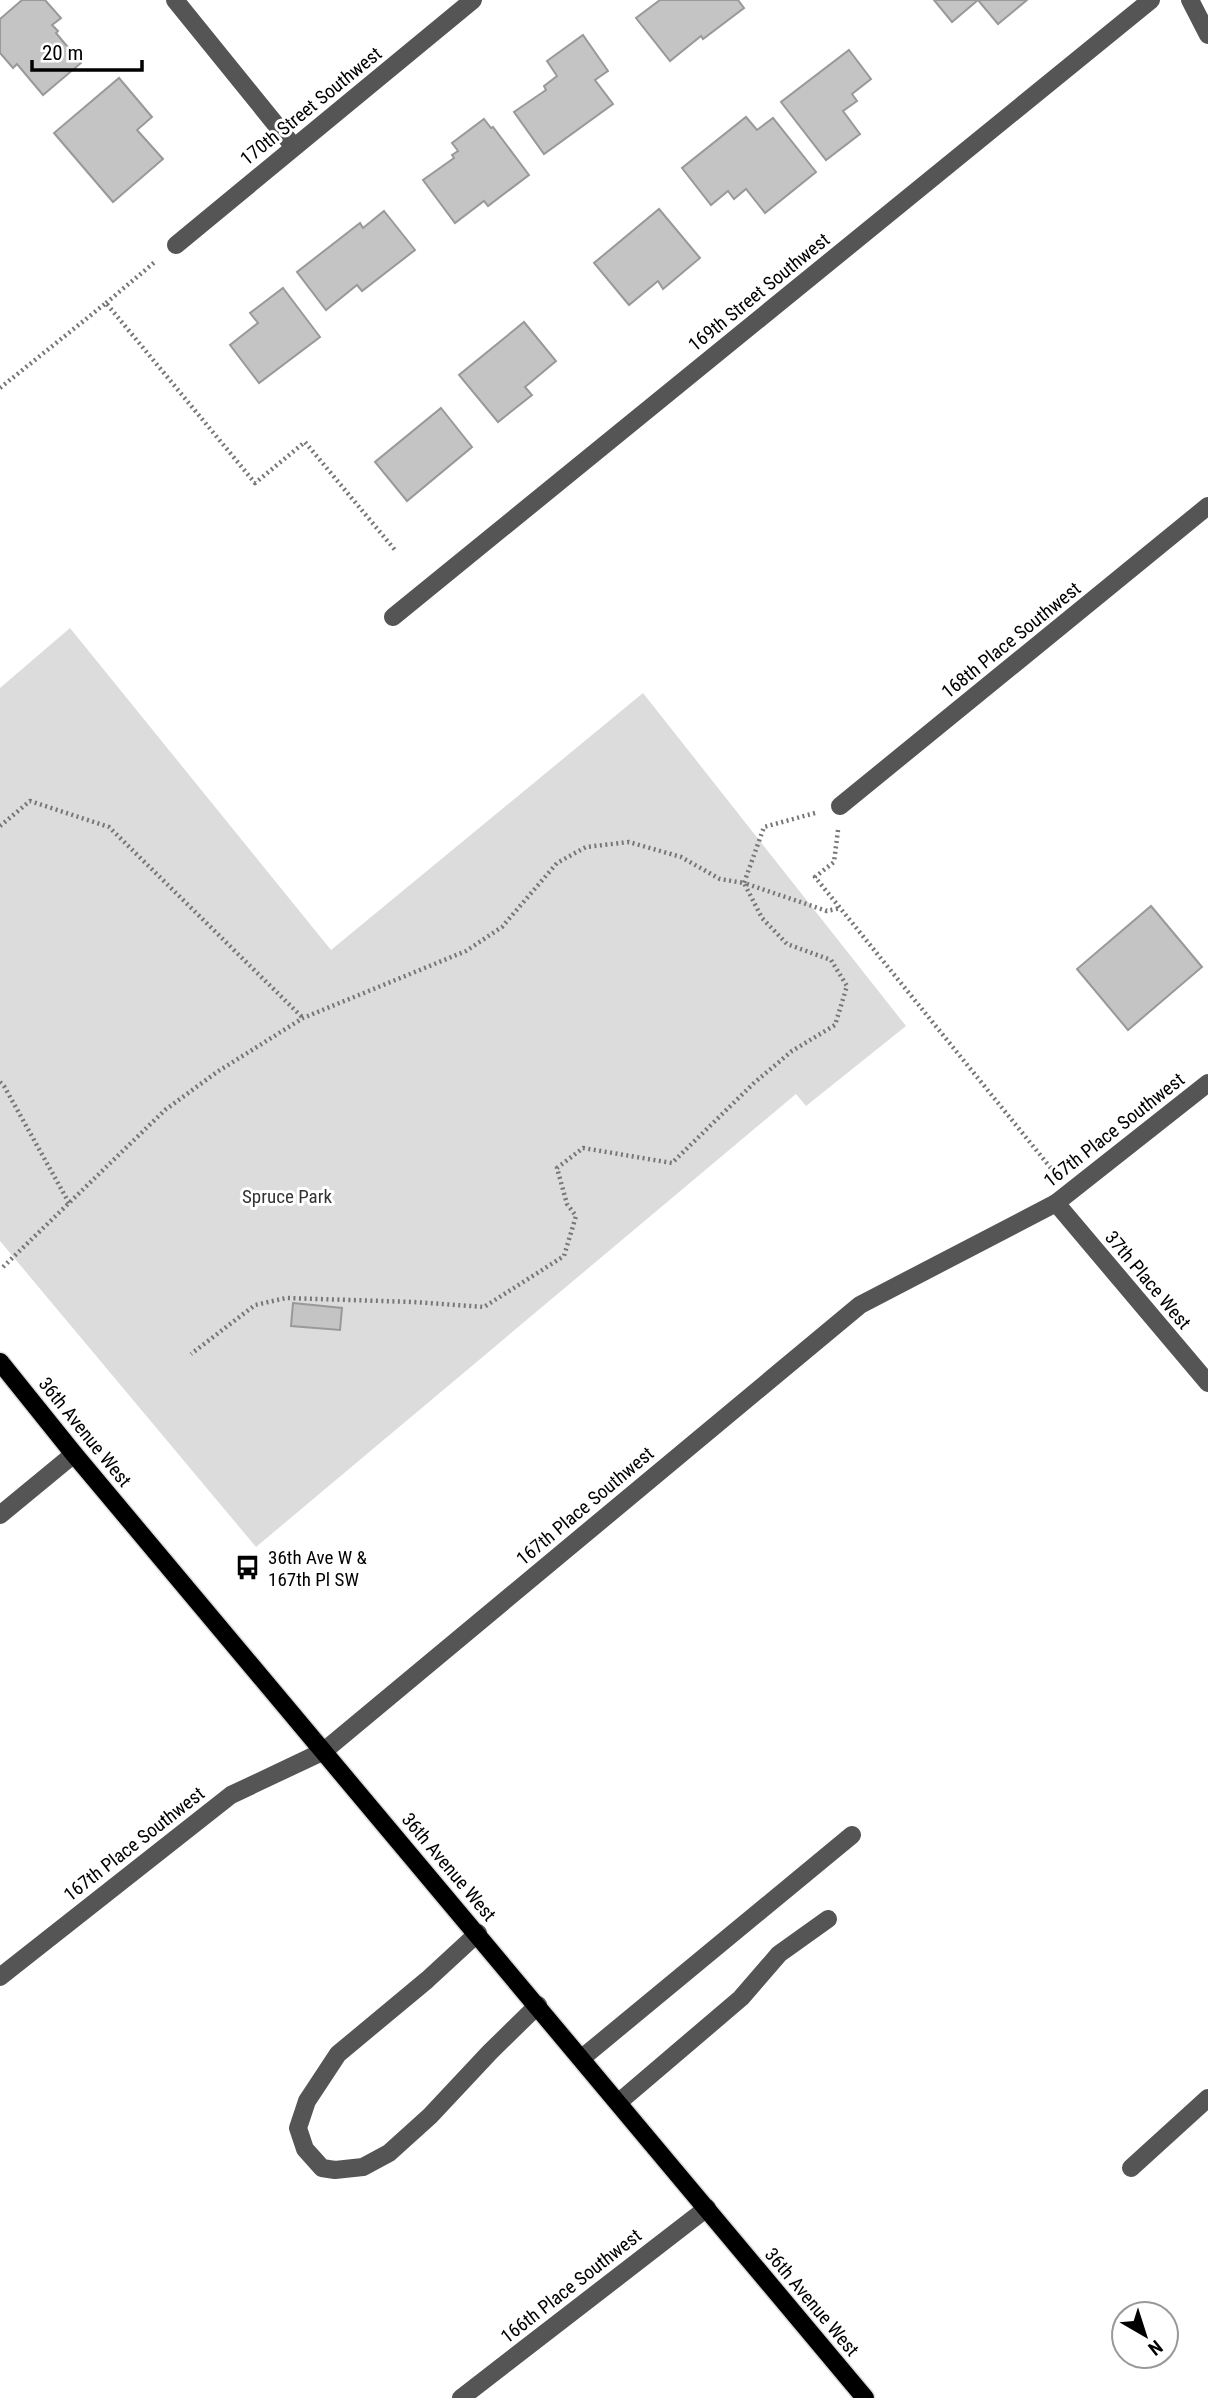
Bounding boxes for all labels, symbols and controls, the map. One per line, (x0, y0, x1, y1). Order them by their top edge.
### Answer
scale bar (32, 28, 142, 72)
text: 20 m (42, 41, 83, 65)
street label: 170th Street Southwest (236, 42, 386, 170)
street label: 169th Street Southwest (684, 228, 834, 356)
street label: 168th Place Southwest (937, 577, 1085, 703)
street label: 167th Place Southwest (1039, 1068, 1189, 1192)
park label: Spruce Park (242, 1185, 332, 1208)
street label: 37th Place West (1100, 1226, 1196, 1334)
street label: 36th Avenue West (34, 1373, 136, 1491)
street label: 167th Place Southwest (512, 1442, 658, 1570)
place label: 36th Ave W & 167th Pl SW (268, 1546, 368, 1591)
bus stop icon: 36th Ave W & 167th Pl SW (234, 1554, 262, 1582)
street label: 167th Place Southwest (59, 1782, 209, 1906)
street label: 36th Avenue West (397, 1808, 501, 1926)
street label: 166th Place Southwest (496, 2224, 646, 2348)
street label: 36th Avenue West (760, 2243, 864, 2361)
north arrow (1110, 2300, 1180, 2370)
text: N (1144, 2335, 1167, 2360)

